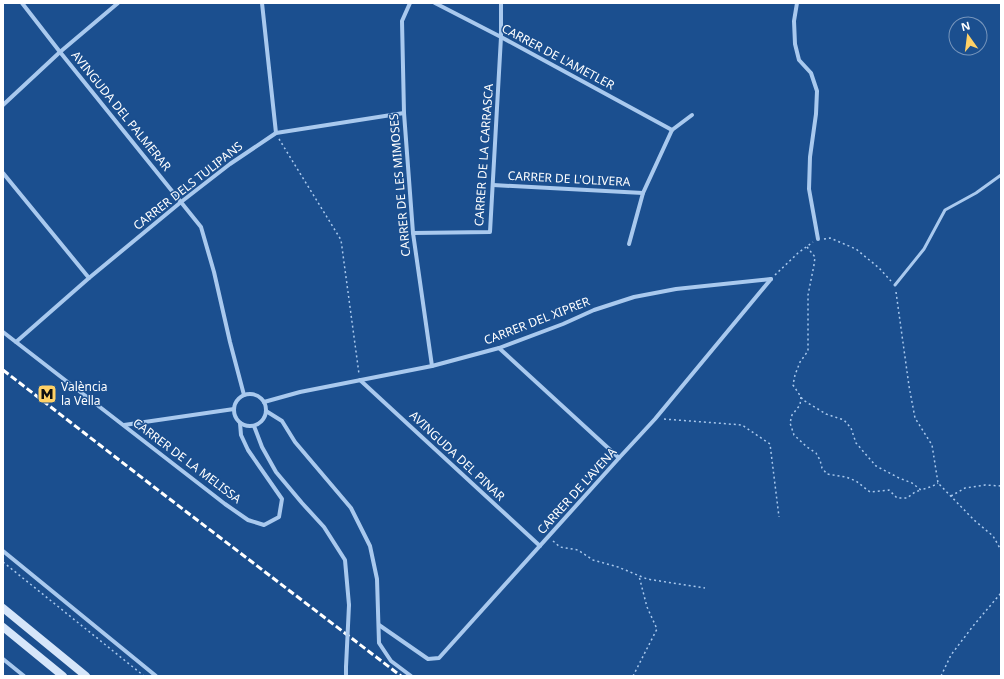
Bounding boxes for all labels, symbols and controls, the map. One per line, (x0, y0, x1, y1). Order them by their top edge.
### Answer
north arrow (948, 16, 988, 56)
text: N (959, 17, 972, 34)
street label: CARRER DE L'AMETLER (499, 20, 618, 94)
street label: AVINGUDA DEL PALMERAR (68, 47, 176, 175)
street label: CARRER DE LA CARRASCA (470, 83, 497, 227)
street label: CARRER DE LES MIMOSES (385, 112, 414, 257)
street label: CARRER DELS TULIPANS (129, 137, 246, 234)
street label: CARRER DE L'OLIVERA (507, 167, 631, 190)
street label: CARRER DEL XIPRER (481, 292, 593, 349)
place label: València la Vella (61, 378, 108, 409)
metro station icon: València la Vella (36, 383, 58, 405)
street label: AVINGUDA DEL PINAR (406, 407, 509, 505)
street label: CARRER DE LA MELISSA (130, 414, 245, 507)
street label: CARRER DE L'AVENA (533, 443, 620, 538)

